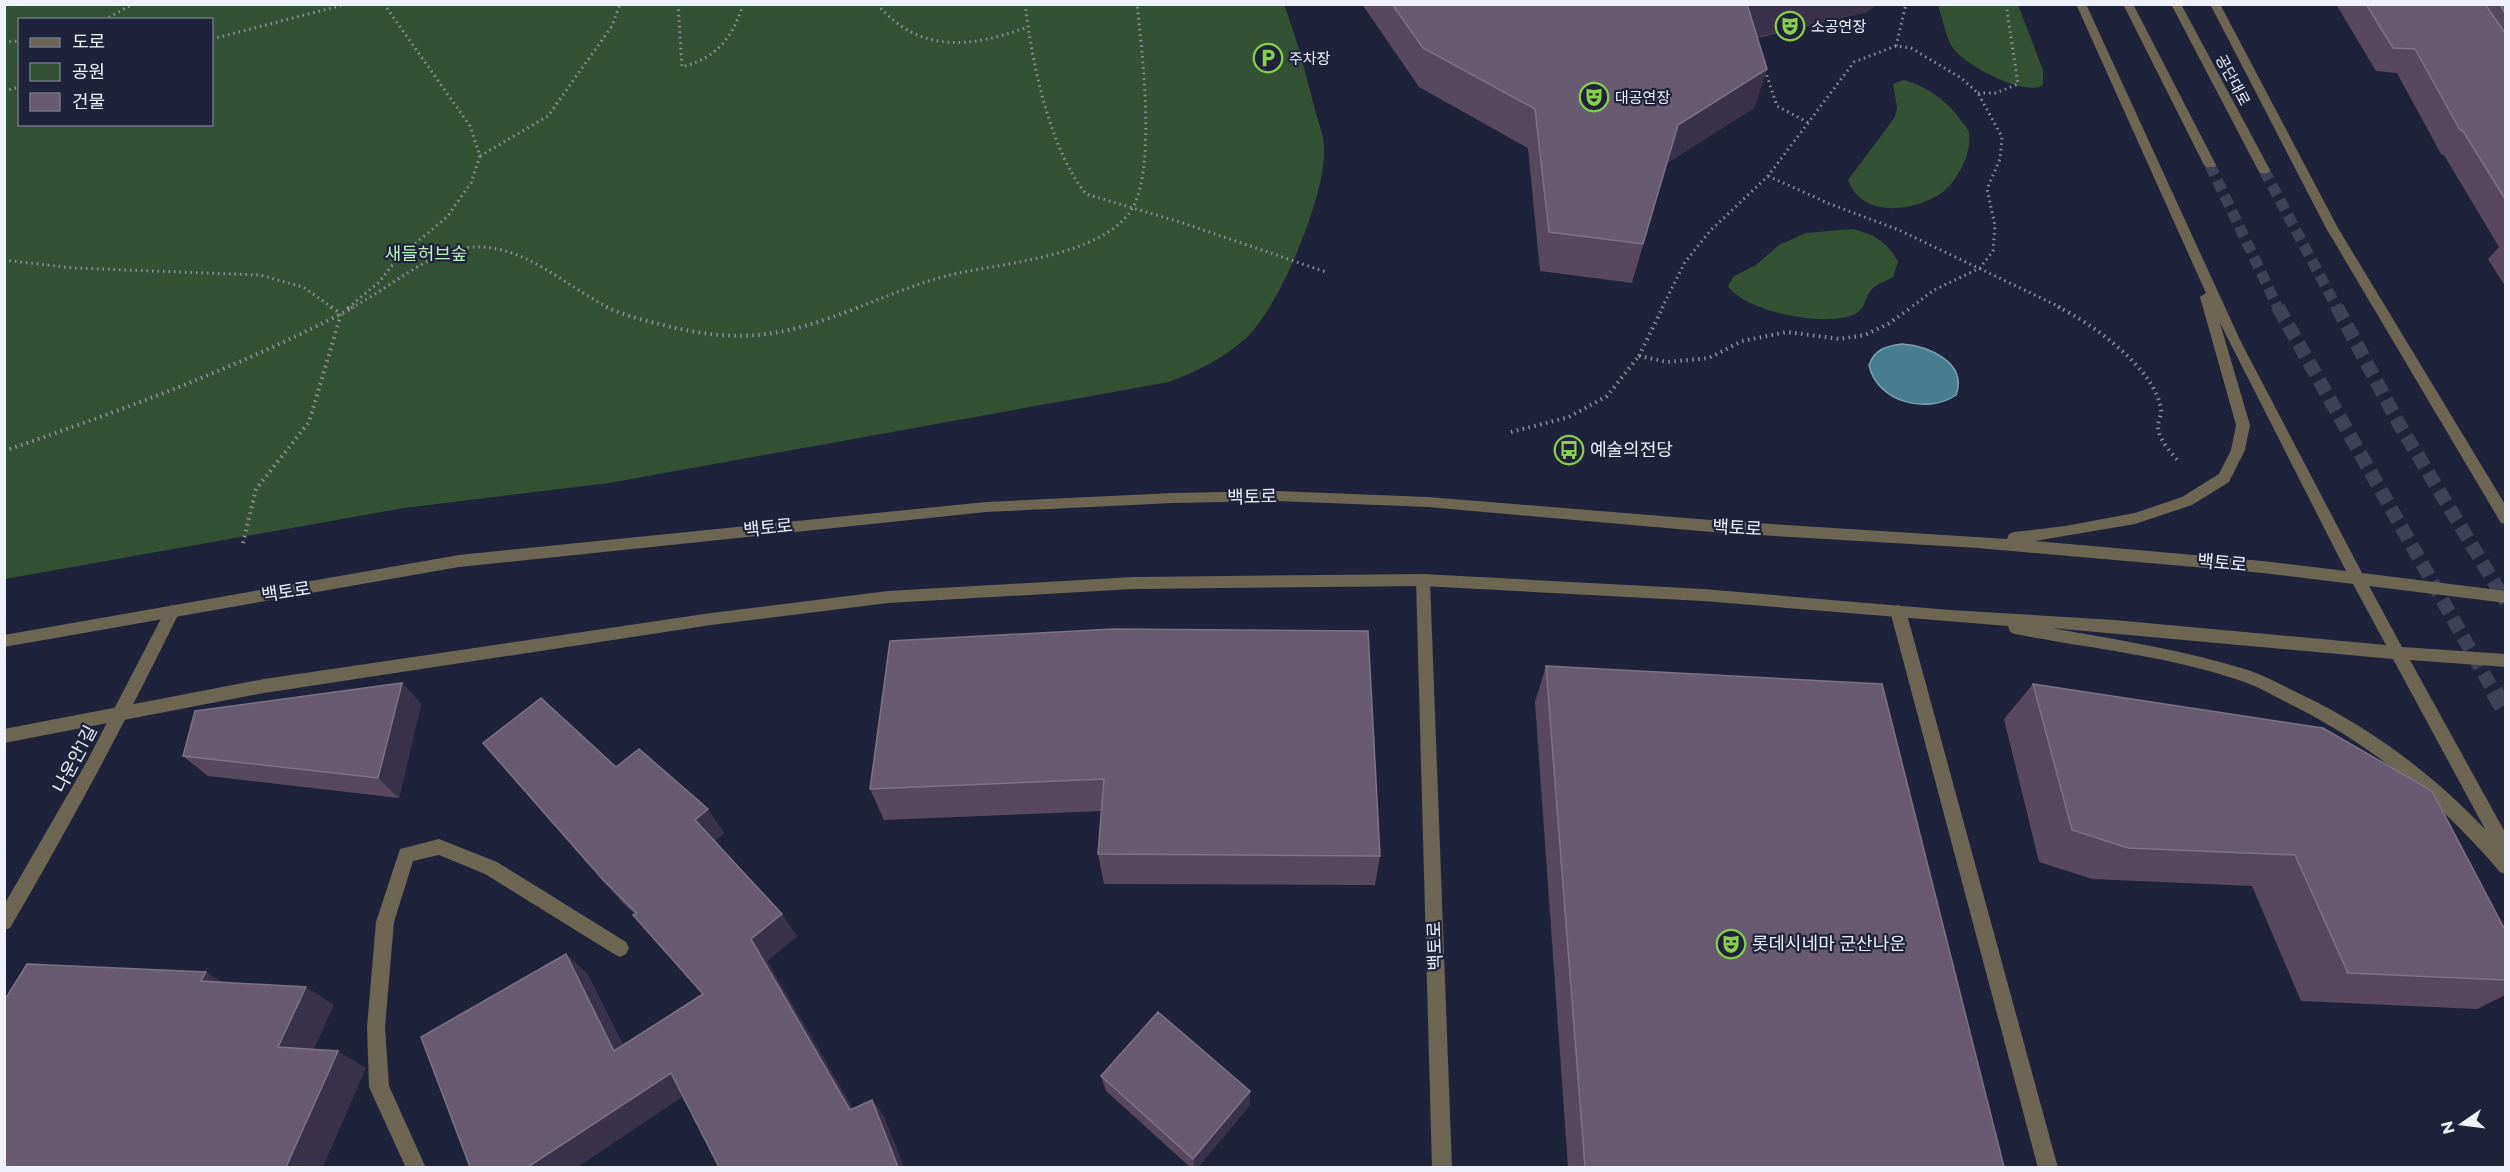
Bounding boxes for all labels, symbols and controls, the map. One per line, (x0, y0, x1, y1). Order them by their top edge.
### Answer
theatre icon: 소공연장 (1774, 10, 1806, 42)
place label: 소공연장 (1811, 17, 1866, 36)
legend (18, 18, 213, 126)
text: 도로 (72, 31, 105, 53)
parking icon: 주차장 (1252, 42, 1284, 74)
place label: 주차장 (1289, 49, 1331, 68)
street label: 공단대로 (2212, 51, 2254, 109)
text: 공원 (72, 61, 105, 83)
theatre icon: 대공연장 (1578, 81, 1610, 113)
place label: 대공연장 (1615, 88, 1670, 107)
text: 건물 (72, 91, 105, 113)
park label: 새들허브숲 (385, 243, 467, 265)
bus stop icon: 예술의전당 (1553, 434, 1585, 466)
place label: 예술의전당 (1590, 439, 1673, 461)
street label: 백토로 (1227, 486, 1277, 508)
street label: 백토로 (742, 514, 794, 542)
street label: 백토로 (1712, 516, 1762, 540)
street label: 백토로 (2196, 550, 2248, 576)
street label: 백토로 (260, 577, 312, 607)
street label: 나운안1길 (48, 722, 102, 796)
street label: 백토로 (1423, 921, 1447, 971)
theatre icon: 롯데시네마 군산나운 (1715, 928, 1747, 960)
place label: 롯데시네마 군산나운 (1752, 933, 1906, 955)
north arrow (2432, 1094, 2492, 1154)
text: N (2437, 1119, 2459, 1136)

